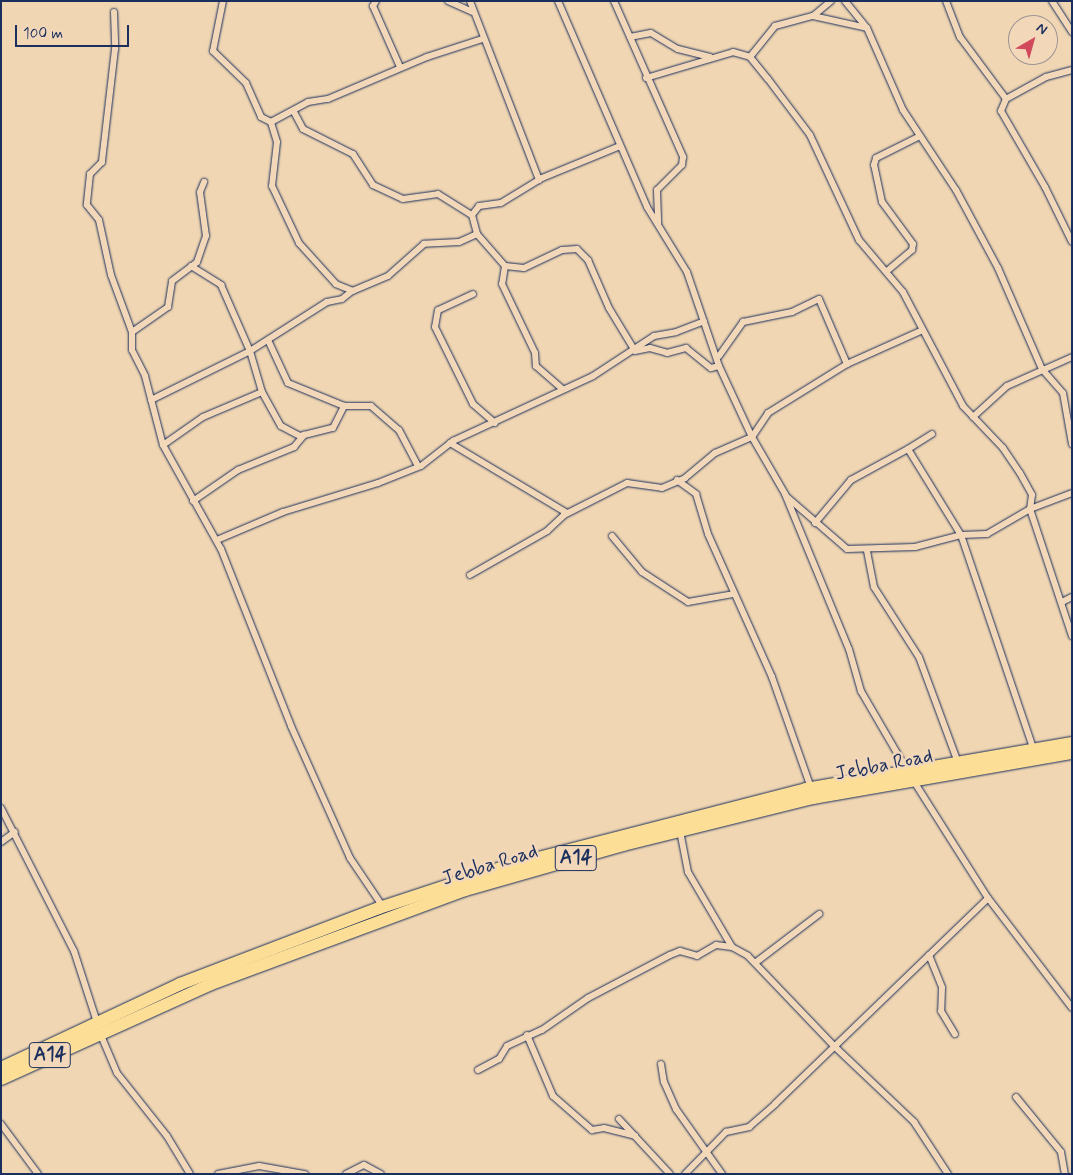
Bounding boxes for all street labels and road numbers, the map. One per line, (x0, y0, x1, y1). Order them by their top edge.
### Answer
street label: Jebba Road (833, 744, 935, 786)
street label: Jebba Road (439, 839, 541, 891)
road number: A14 (555, 841, 597, 874)
road number: A14 (29, 1038, 71, 1072)

